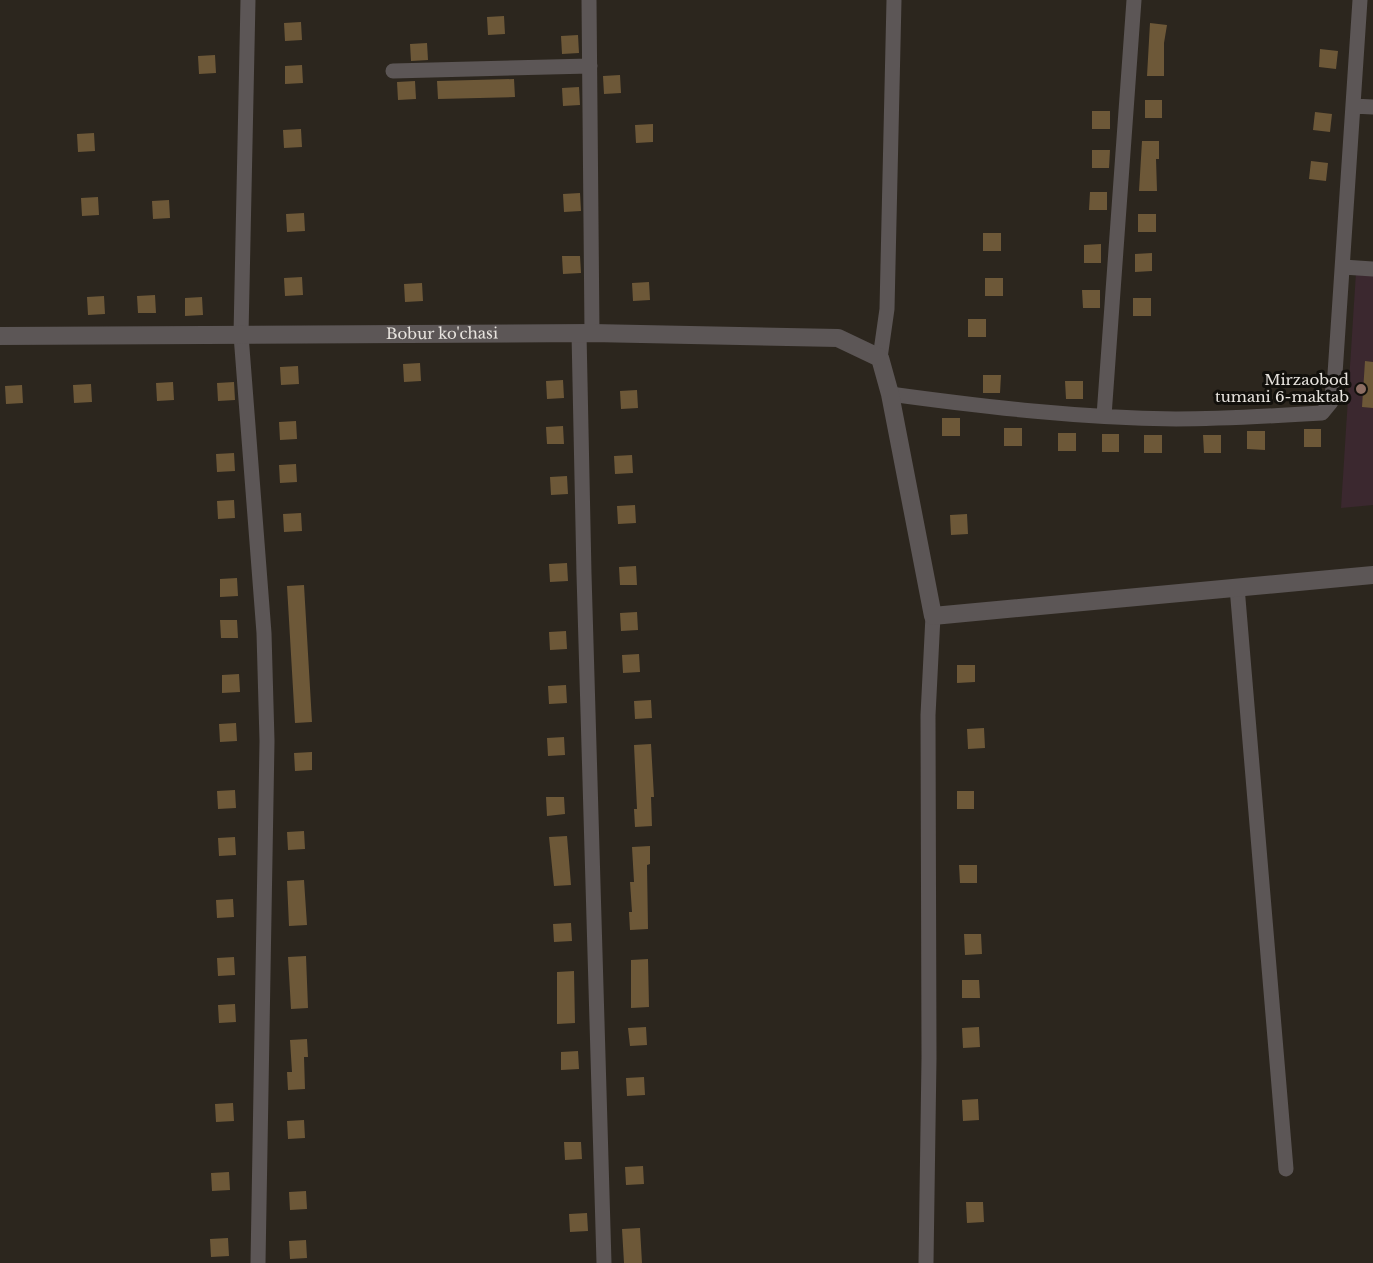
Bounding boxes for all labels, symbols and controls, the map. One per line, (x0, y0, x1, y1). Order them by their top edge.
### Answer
street label: Bobur ko'chasi (386, 323, 498, 343)
place label: Mirzaobod tumani 6-maktab (1215, 370, 1349, 406)
marker: Mirzaobod tumani 6-maktab (1354, 382, 1368, 396)

